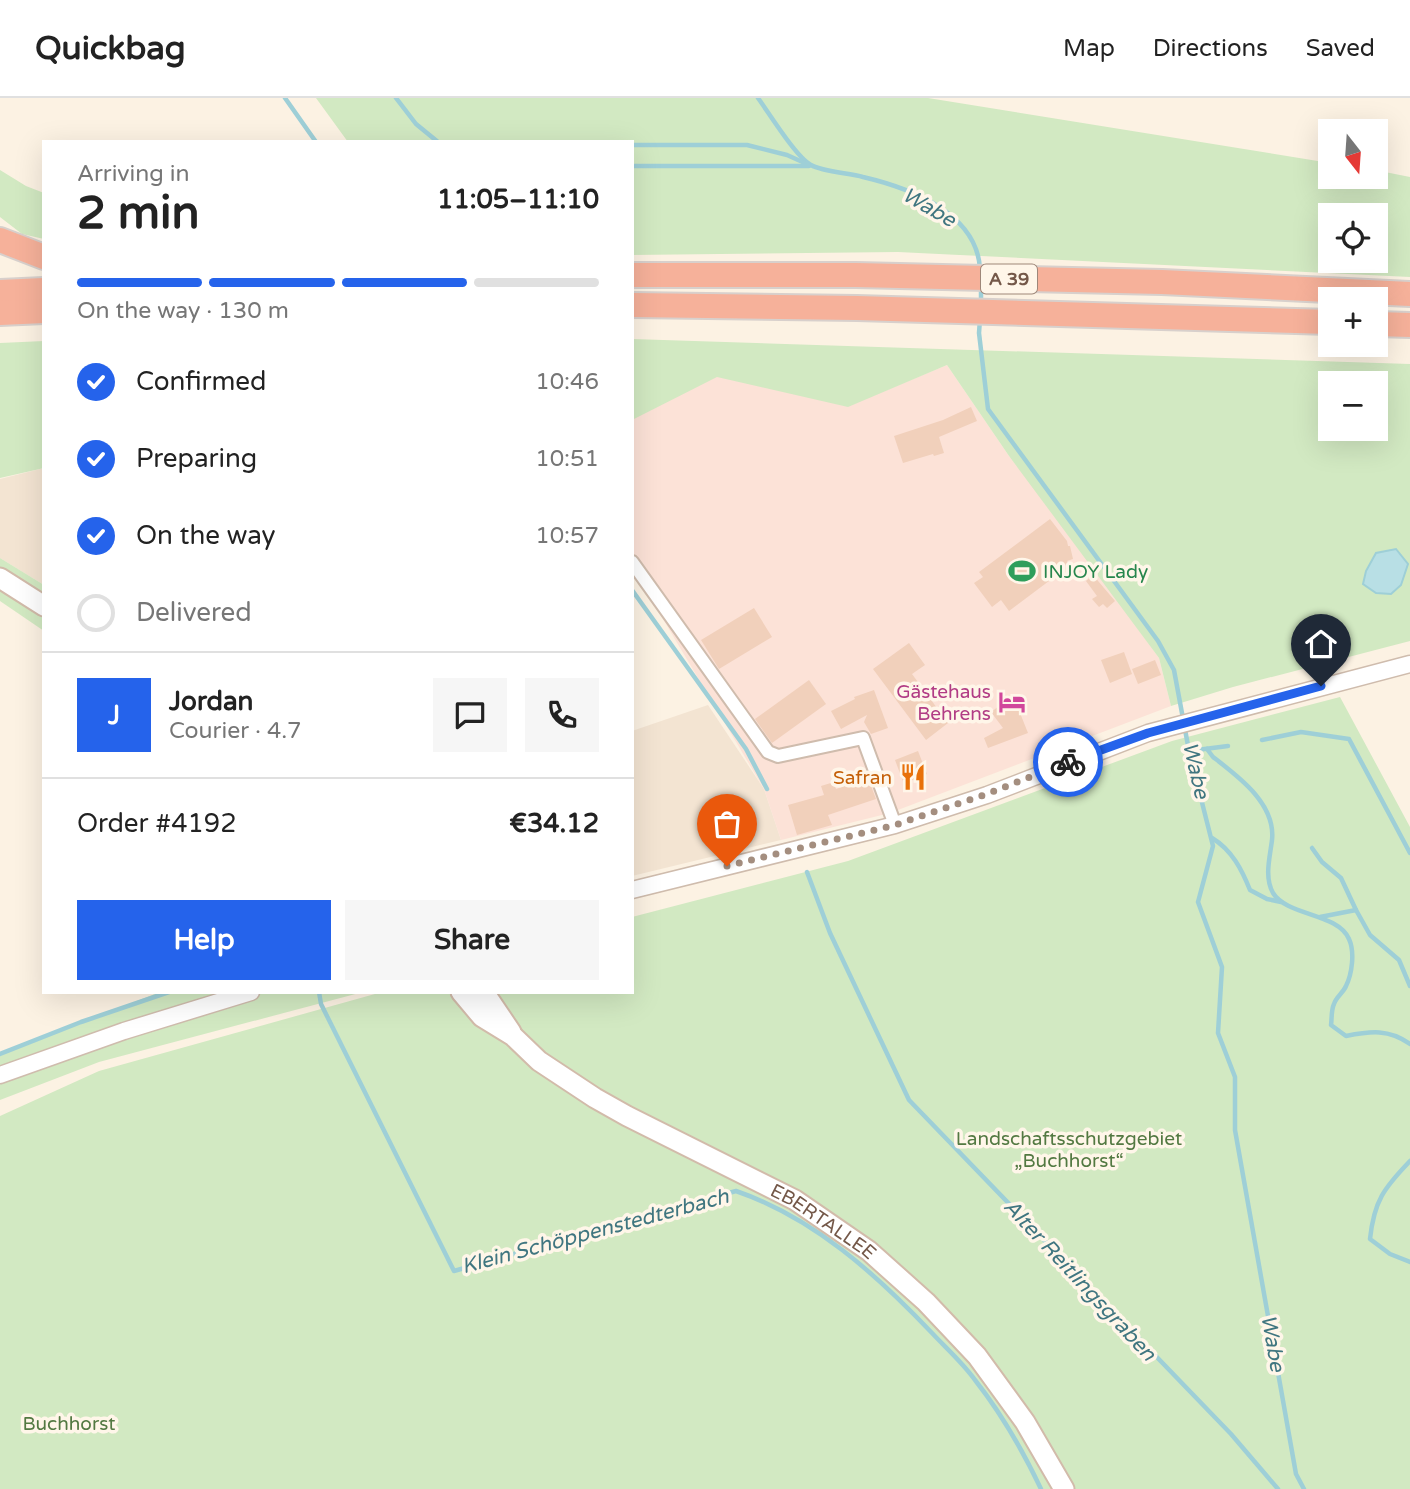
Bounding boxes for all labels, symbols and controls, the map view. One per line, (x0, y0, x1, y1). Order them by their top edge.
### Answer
text: Quickbag (35, 29, 186, 68)
text: Map (1063, 34, 1115, 63)
text: Directions (1153, 34, 1268, 63)
text: Saved (1306, 34, 1375, 63)
north arrow (1318, 119, 1388, 189)
map controls (1318, 119, 1388, 441)
text: Arriving in (77, 160, 190, 188)
water label: Wabe (898, 182, 961, 233)
text: 11:05–11:10 (437, 184, 599, 215)
text: 2 min (77, 186, 200, 241)
button: locate (1318, 203, 1388, 273)
road number: A 39 (981, 264, 1037, 294)
button: + (1318, 287, 1388, 357)
text: On the way · 130 m (77, 297, 289, 325)
icon: check (77, 363, 115, 401)
text: Confirmed (136, 366, 266, 397)
text: 10:46 (535, 368, 599, 396)
button: − (1318, 371, 1388, 441)
icon: check (77, 440, 115, 478)
text: Preparing (136, 443, 257, 474)
text: 10:51 (535, 445, 599, 473)
icon: check (77, 517, 115, 555)
text: On the way (136, 520, 276, 551)
text: 10:57 (535, 522, 599, 550)
sports icon: INJOY Lady (1007, 556, 1037, 586)
place label: INJOY Lady (1043, 561, 1148, 583)
text: Delivered (136, 597, 252, 628)
pin (1291, 614, 1351, 686)
icon: home (1302, 625, 1340, 663)
button: chat (433, 678, 507, 752)
button: phone (525, 678, 599, 752)
place label: Gästehaus Behrens (896, 681, 991, 725)
text: Jordan (169, 686, 253, 717)
hotel icon: Gästehaus Behrens (997, 687, 1027, 717)
text: J (108, 700, 120, 731)
text: Courier · 4.7 (169, 717, 302, 745)
courier (1033, 727, 1103, 797)
water label: Wabe (1177, 739, 1214, 802)
icon: bike (1049, 743, 1087, 781)
restaurant icon: Safran (898, 762, 928, 792)
place label: Safran (833, 767, 892, 789)
pin (697, 794, 757, 866)
icon: bag (708, 805, 746, 843)
text: Order #4192 (77, 808, 237, 839)
text: €34.12 (509, 808, 599, 839)
button: Help (77, 900, 331, 980)
button: Share (345, 900, 599, 980)
park label: Landschaftsschutzgebiet „Buchhorst“ (956, 1128, 1182, 1172)
street label: EBERTALLEE (767, 1180, 880, 1264)
water label: Klein Schöppenstedterbach (459, 1183, 733, 1279)
water label: Alter Reitlingsgraben (998, 1194, 1162, 1367)
water label: Wabe (1255, 1313, 1290, 1375)
park label: Buchhorst (22, 1413, 116, 1435)

